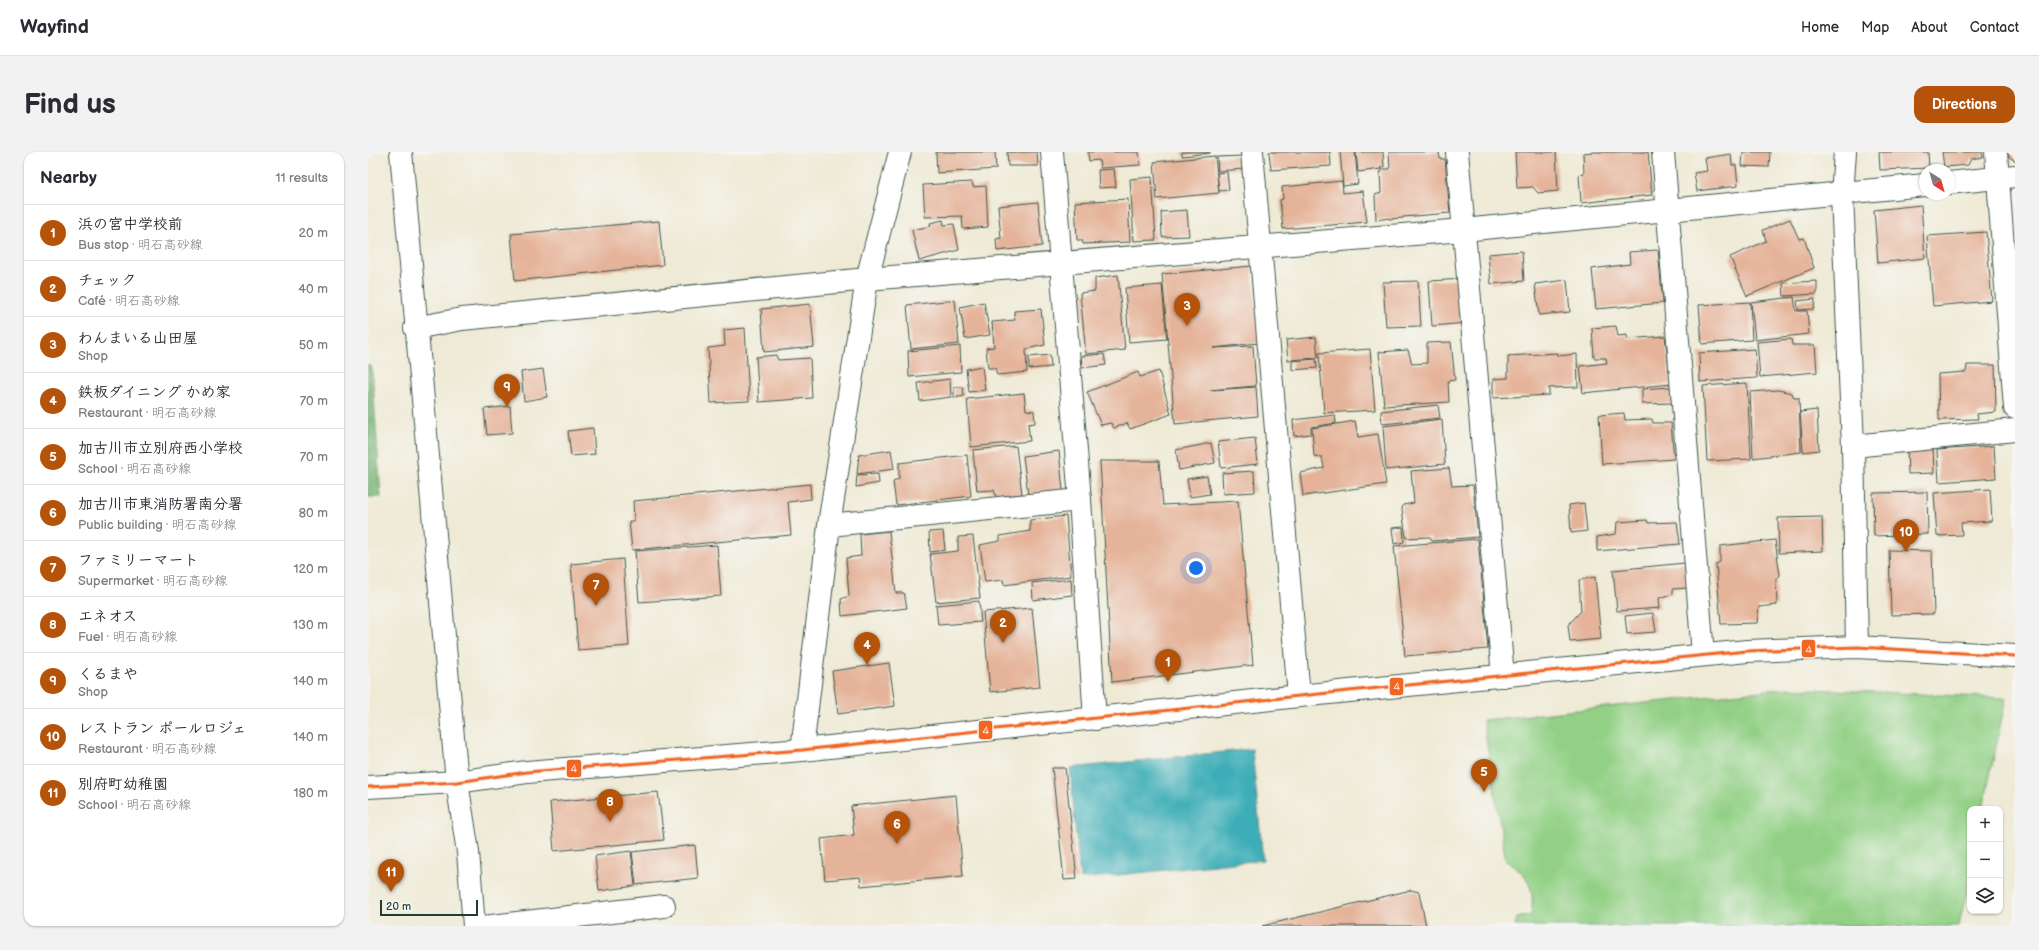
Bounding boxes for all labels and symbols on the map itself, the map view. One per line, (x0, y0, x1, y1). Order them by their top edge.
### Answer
north arrow (1919, 164, 1955, 200)
pin: 3 (1174, 293, 1200, 326)
pin: 9 (494, 374, 520, 407)
pin: 10 (1893, 519, 1919, 552)
your location (1186, 558, 1206, 578)
pin: 7 (583, 573, 609, 606)
pin: 2 (990, 610, 1016, 643)
pin: 4 (854, 632, 880, 665)
line badge: ４ (1801, 639, 1816, 658)
text: ４ (1804, 643, 1815, 656)
pin: 1 (1155, 649, 1181, 682)
line badge: ４ (1389, 677, 1404, 696)
text: ４ (1392, 680, 1403, 693)
line badge: ４ (978, 720, 993, 740)
text: ４ (981, 724, 992, 737)
line badge: ４ (566, 759, 582, 778)
pin: 5 (1471, 759, 1497, 792)
text: ４ (569, 762, 580, 775)
pin: 8 (597, 789, 623, 822)
pin: 6 (884, 811, 910, 844)
pin: 11 (378, 859, 404, 892)
scale bar (380, 898, 478, 917)

